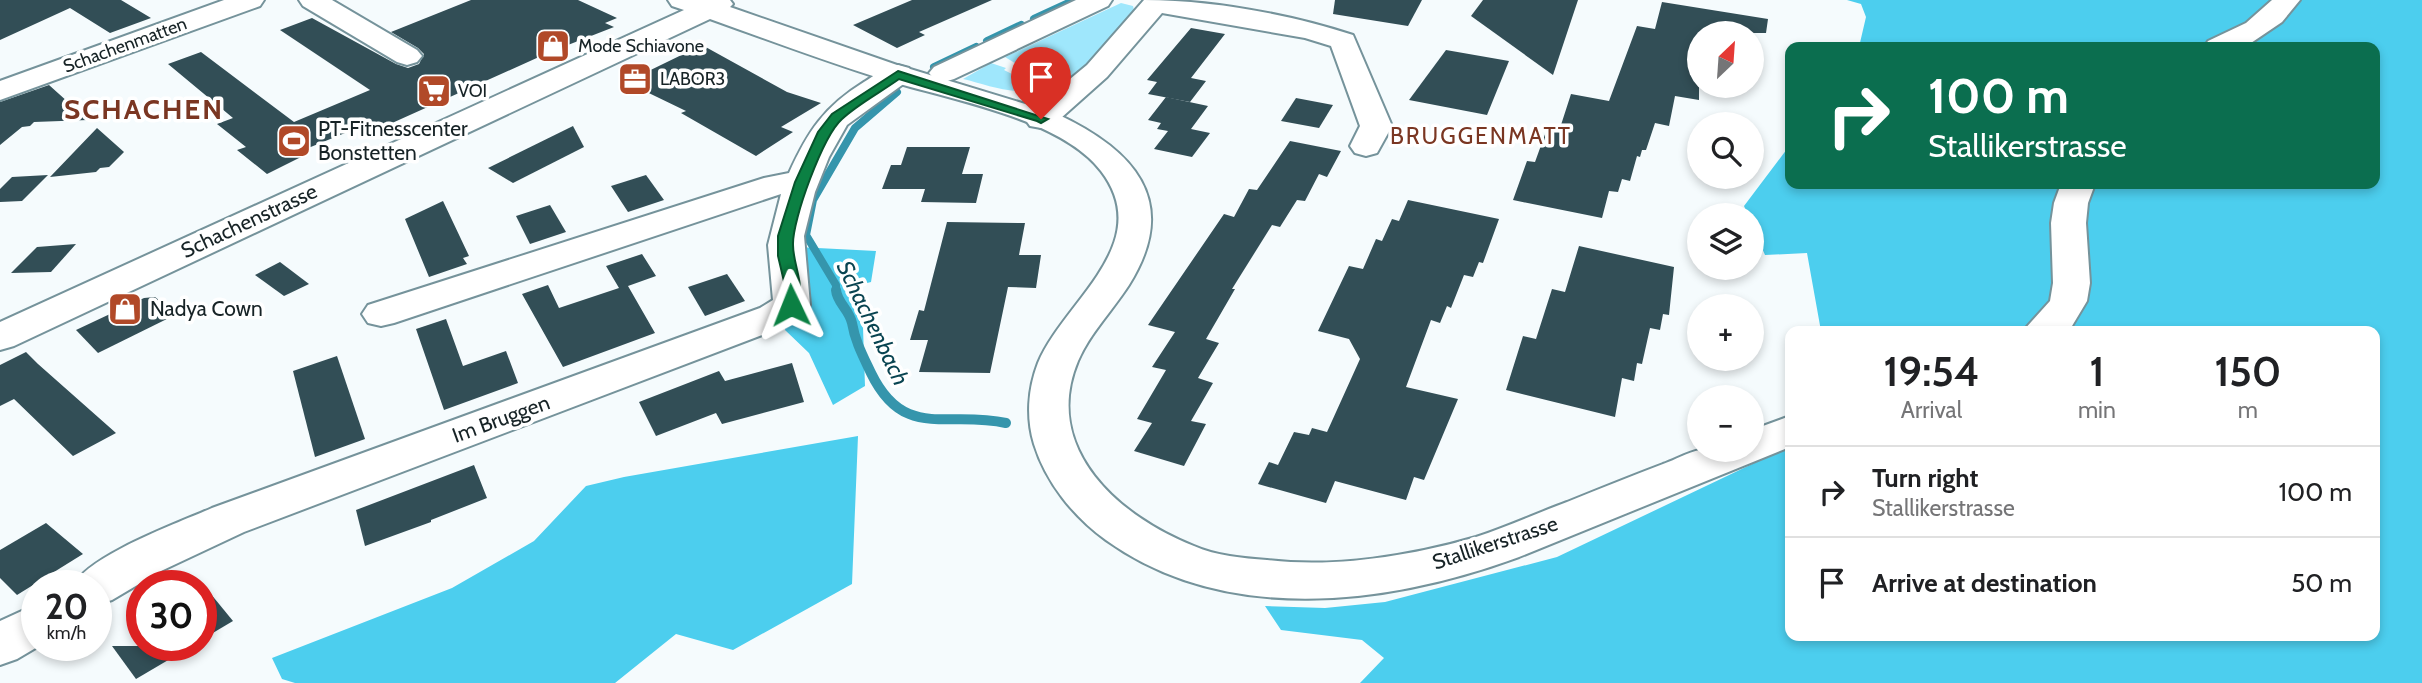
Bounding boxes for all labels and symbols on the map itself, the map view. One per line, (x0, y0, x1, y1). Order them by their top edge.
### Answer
street label: Schachenmatten (60, 12, 190, 78)
north arrow (1687, 21, 1764, 98)
shop icon: Mode Schiavone (534, 27, 572, 65)
place label: Mode Schiavone (578, 35, 704, 57)
pin (1011, 47, 1071, 119)
office icon: LABOR3 (616, 60, 654, 98)
place label: LABOR3 (660, 68, 725, 90)
supermarket icon: VOI (415, 72, 453, 110)
place label: VOI (458, 80, 487, 102)
district label: SCHACHEN (64, 92, 224, 126)
place label: PT-Fitnesscenter Bonstetten (318, 116, 468, 165)
sports icon: PT-Fitnesscenter Bonstetten (275, 122, 313, 160)
district label: BRUGGENMATT (1390, 122, 1572, 150)
street label: Schachenstrasse (177, 178, 321, 263)
water label: Schachenbach (831, 256, 915, 390)
position arrow (754, 268, 828, 342)
shop icon: Nadya Cown (106, 290, 144, 328)
place label: Nadya Cown (150, 296, 263, 321)
street label: Im Bruggen (449, 389, 553, 448)
street label: Stallikerstrasse (1429, 510, 1561, 575)
speed limit sign: 30 (126, 570, 217, 661)

